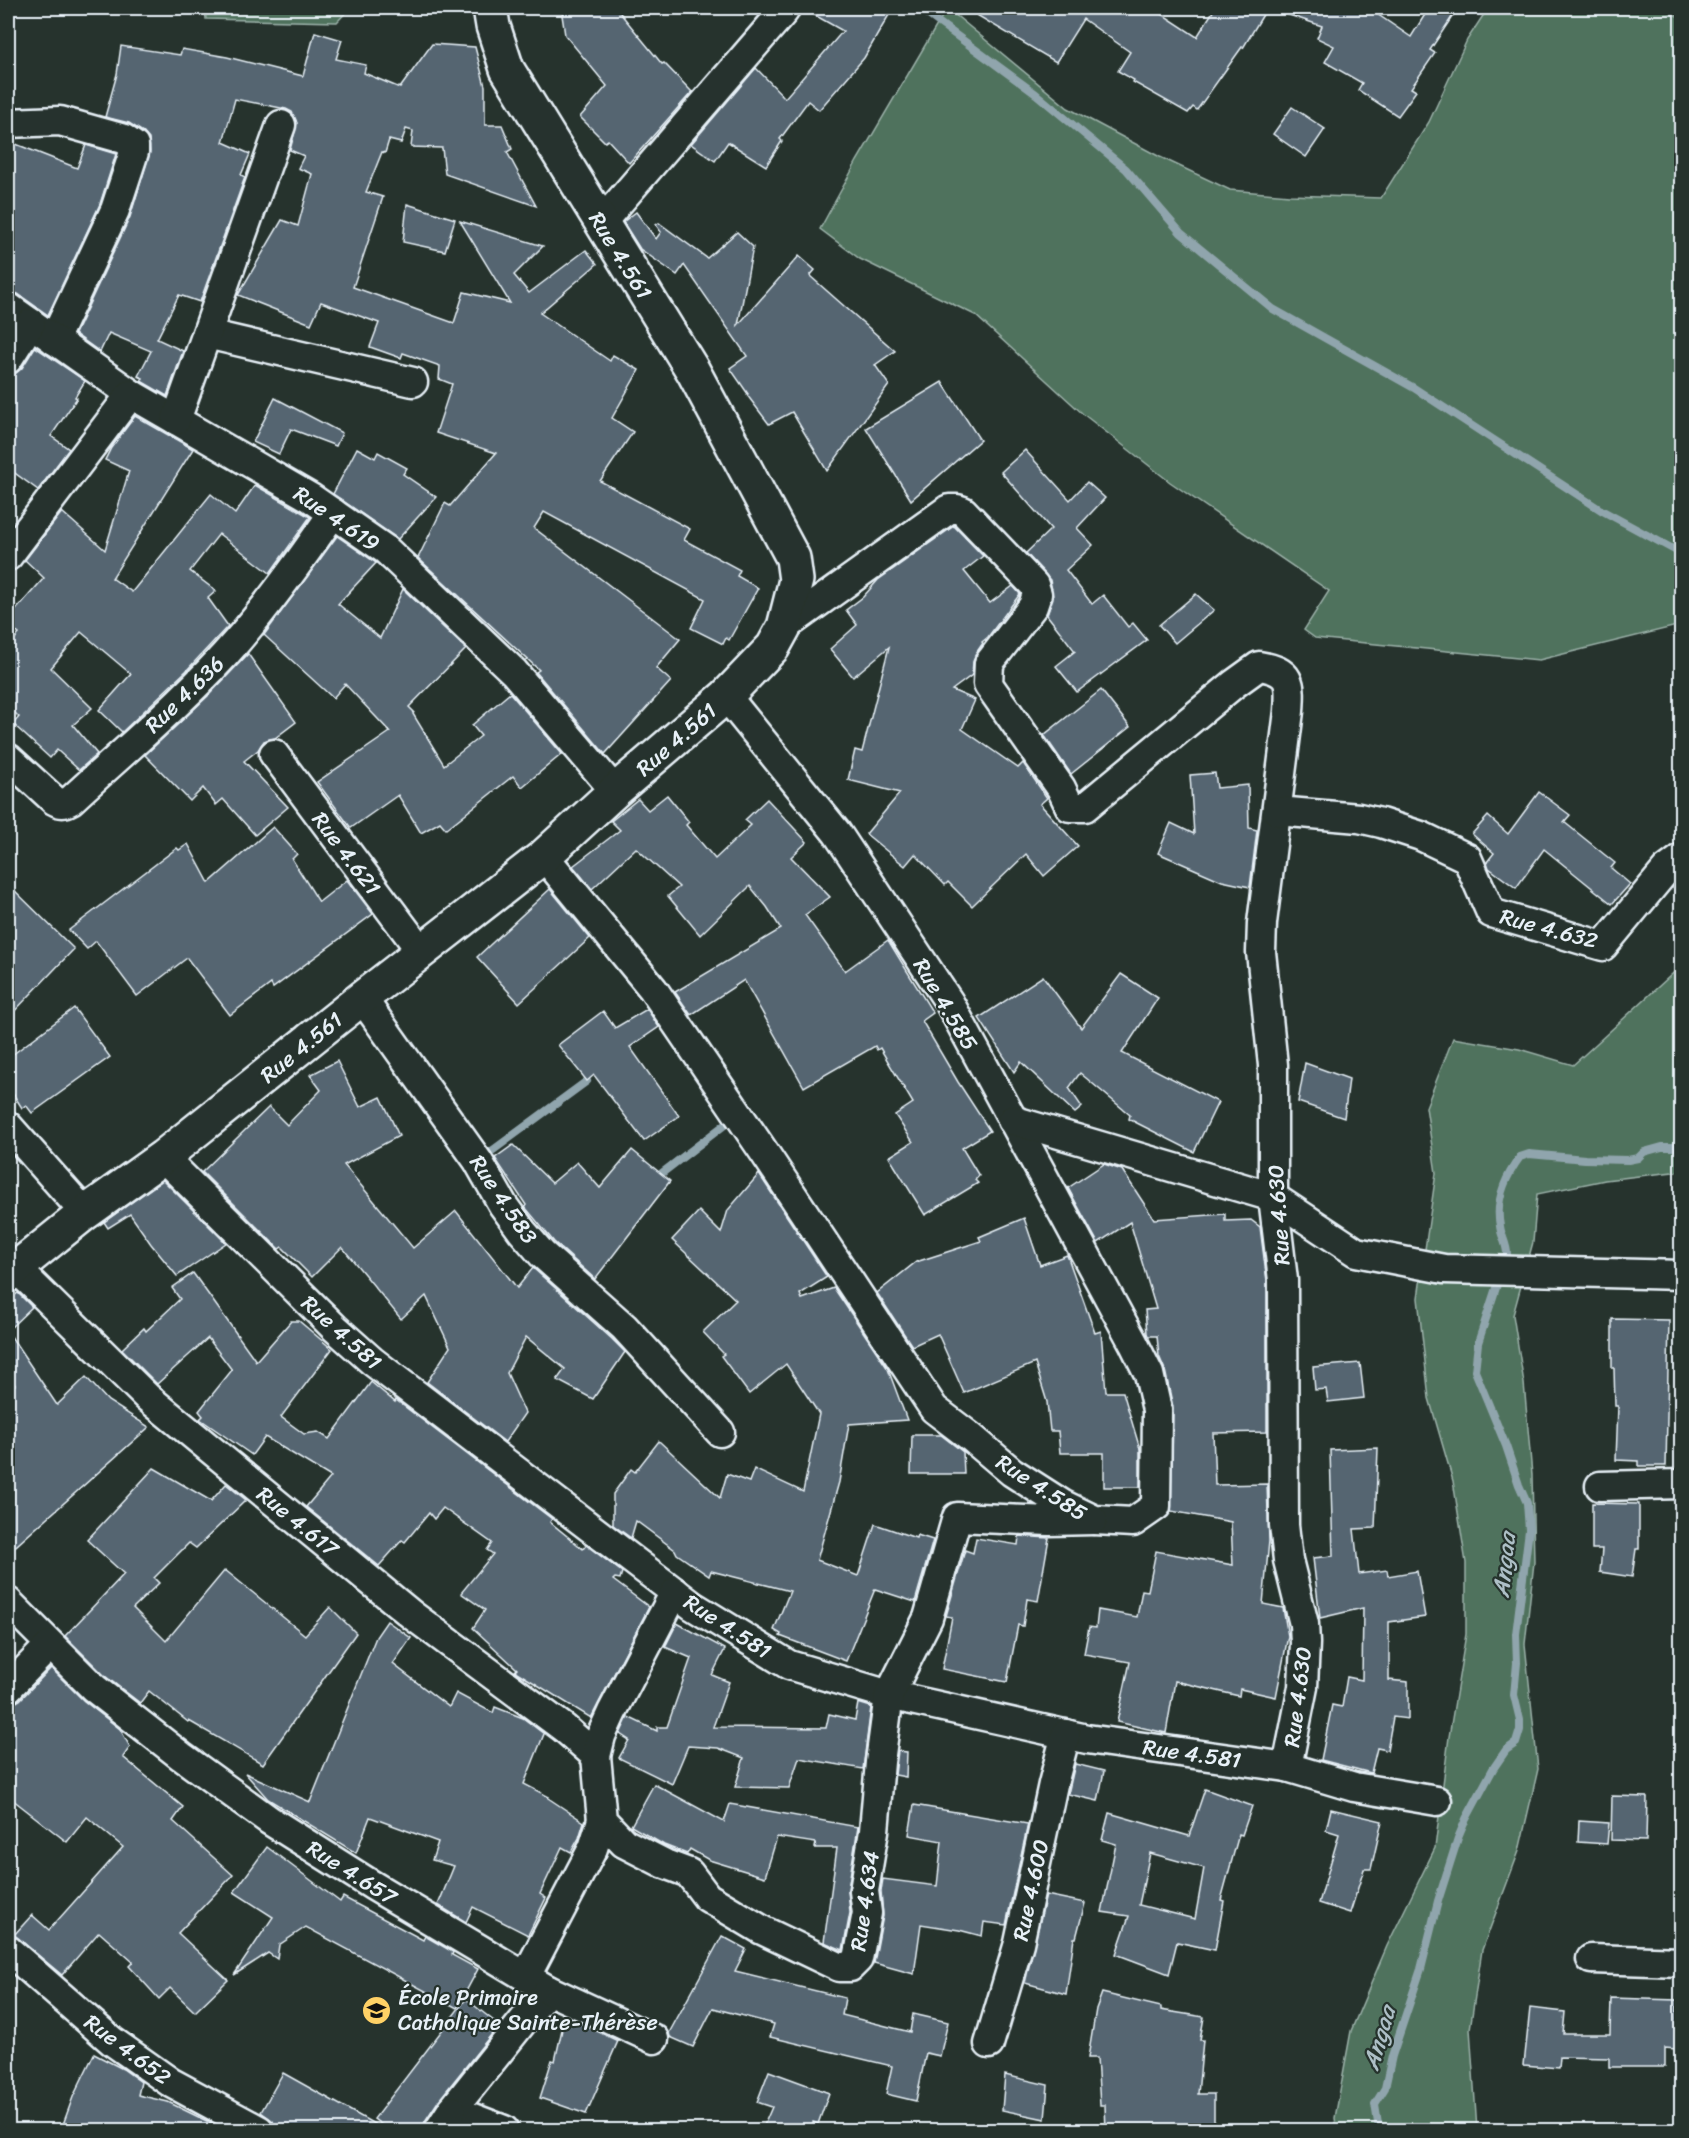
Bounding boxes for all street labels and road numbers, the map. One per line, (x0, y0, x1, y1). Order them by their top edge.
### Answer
street label: Rue 4.561 (578, 203, 663, 307)
street label: Rue 4.619 (285, 475, 388, 562)
street label: Rue 4.636 (135, 646, 234, 743)
street label: Rue 4.561 (627, 693, 726, 786)
street label: Rue 4.621 (302, 803, 391, 904)
street label: Rue 4.632 (1496, 897, 1602, 960)
street label: Rue 4.585 (902, 950, 989, 1058)
street label: Rue 4.561 (251, 1001, 352, 1093)
street label: Rue 4.583 (459, 1146, 548, 1252)
street label: Rue 4.630 (1256, 1163, 1301, 1267)
street label: Rue 4.581 (292, 1285, 391, 1380)
street label: Rue 4.585 (988, 1443, 1095, 1532)
street label: Rue 4.617 (248, 1476, 349, 1568)
street label: Rue 4.581 (676, 1583, 780, 1670)
street label: Rue 4.630 (1272, 1645, 1323, 1750)
street label: Rue 4.581 (1140, 1727, 1244, 1780)
street label: Rue 4.657 (299, 1829, 406, 1916)
street label: Rue 4.600 (1001, 1836, 1060, 1944)
street label: Rue 4.634 (838, 1848, 891, 1954)
street label: Rue 4.652 (76, 2003, 180, 2096)

